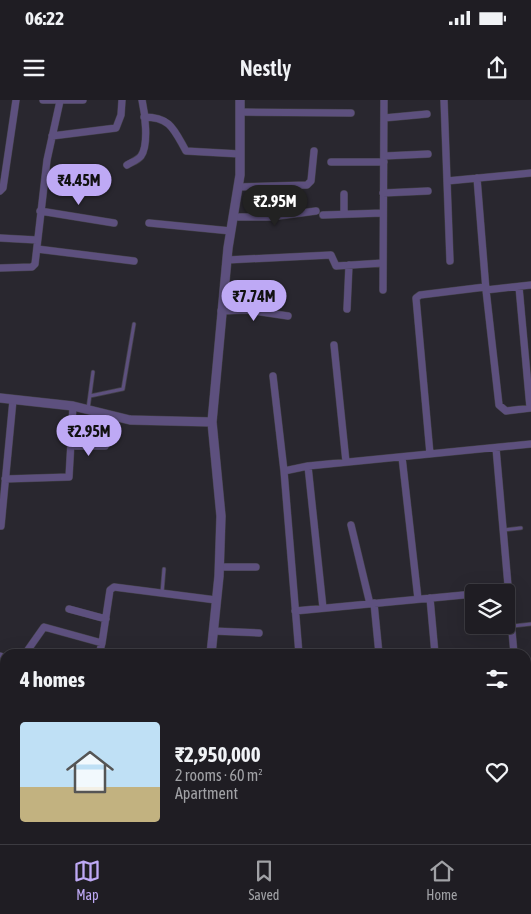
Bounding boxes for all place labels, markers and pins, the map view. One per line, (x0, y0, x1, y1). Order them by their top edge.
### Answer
pin: ₹4.45M (38, 164, 120, 206)
pin: ₹2.95M (234, 184, 316, 227)
pin: ₹7.74M (213, 280, 295, 322)
pin: ₹2.95M (48, 414, 130, 457)

